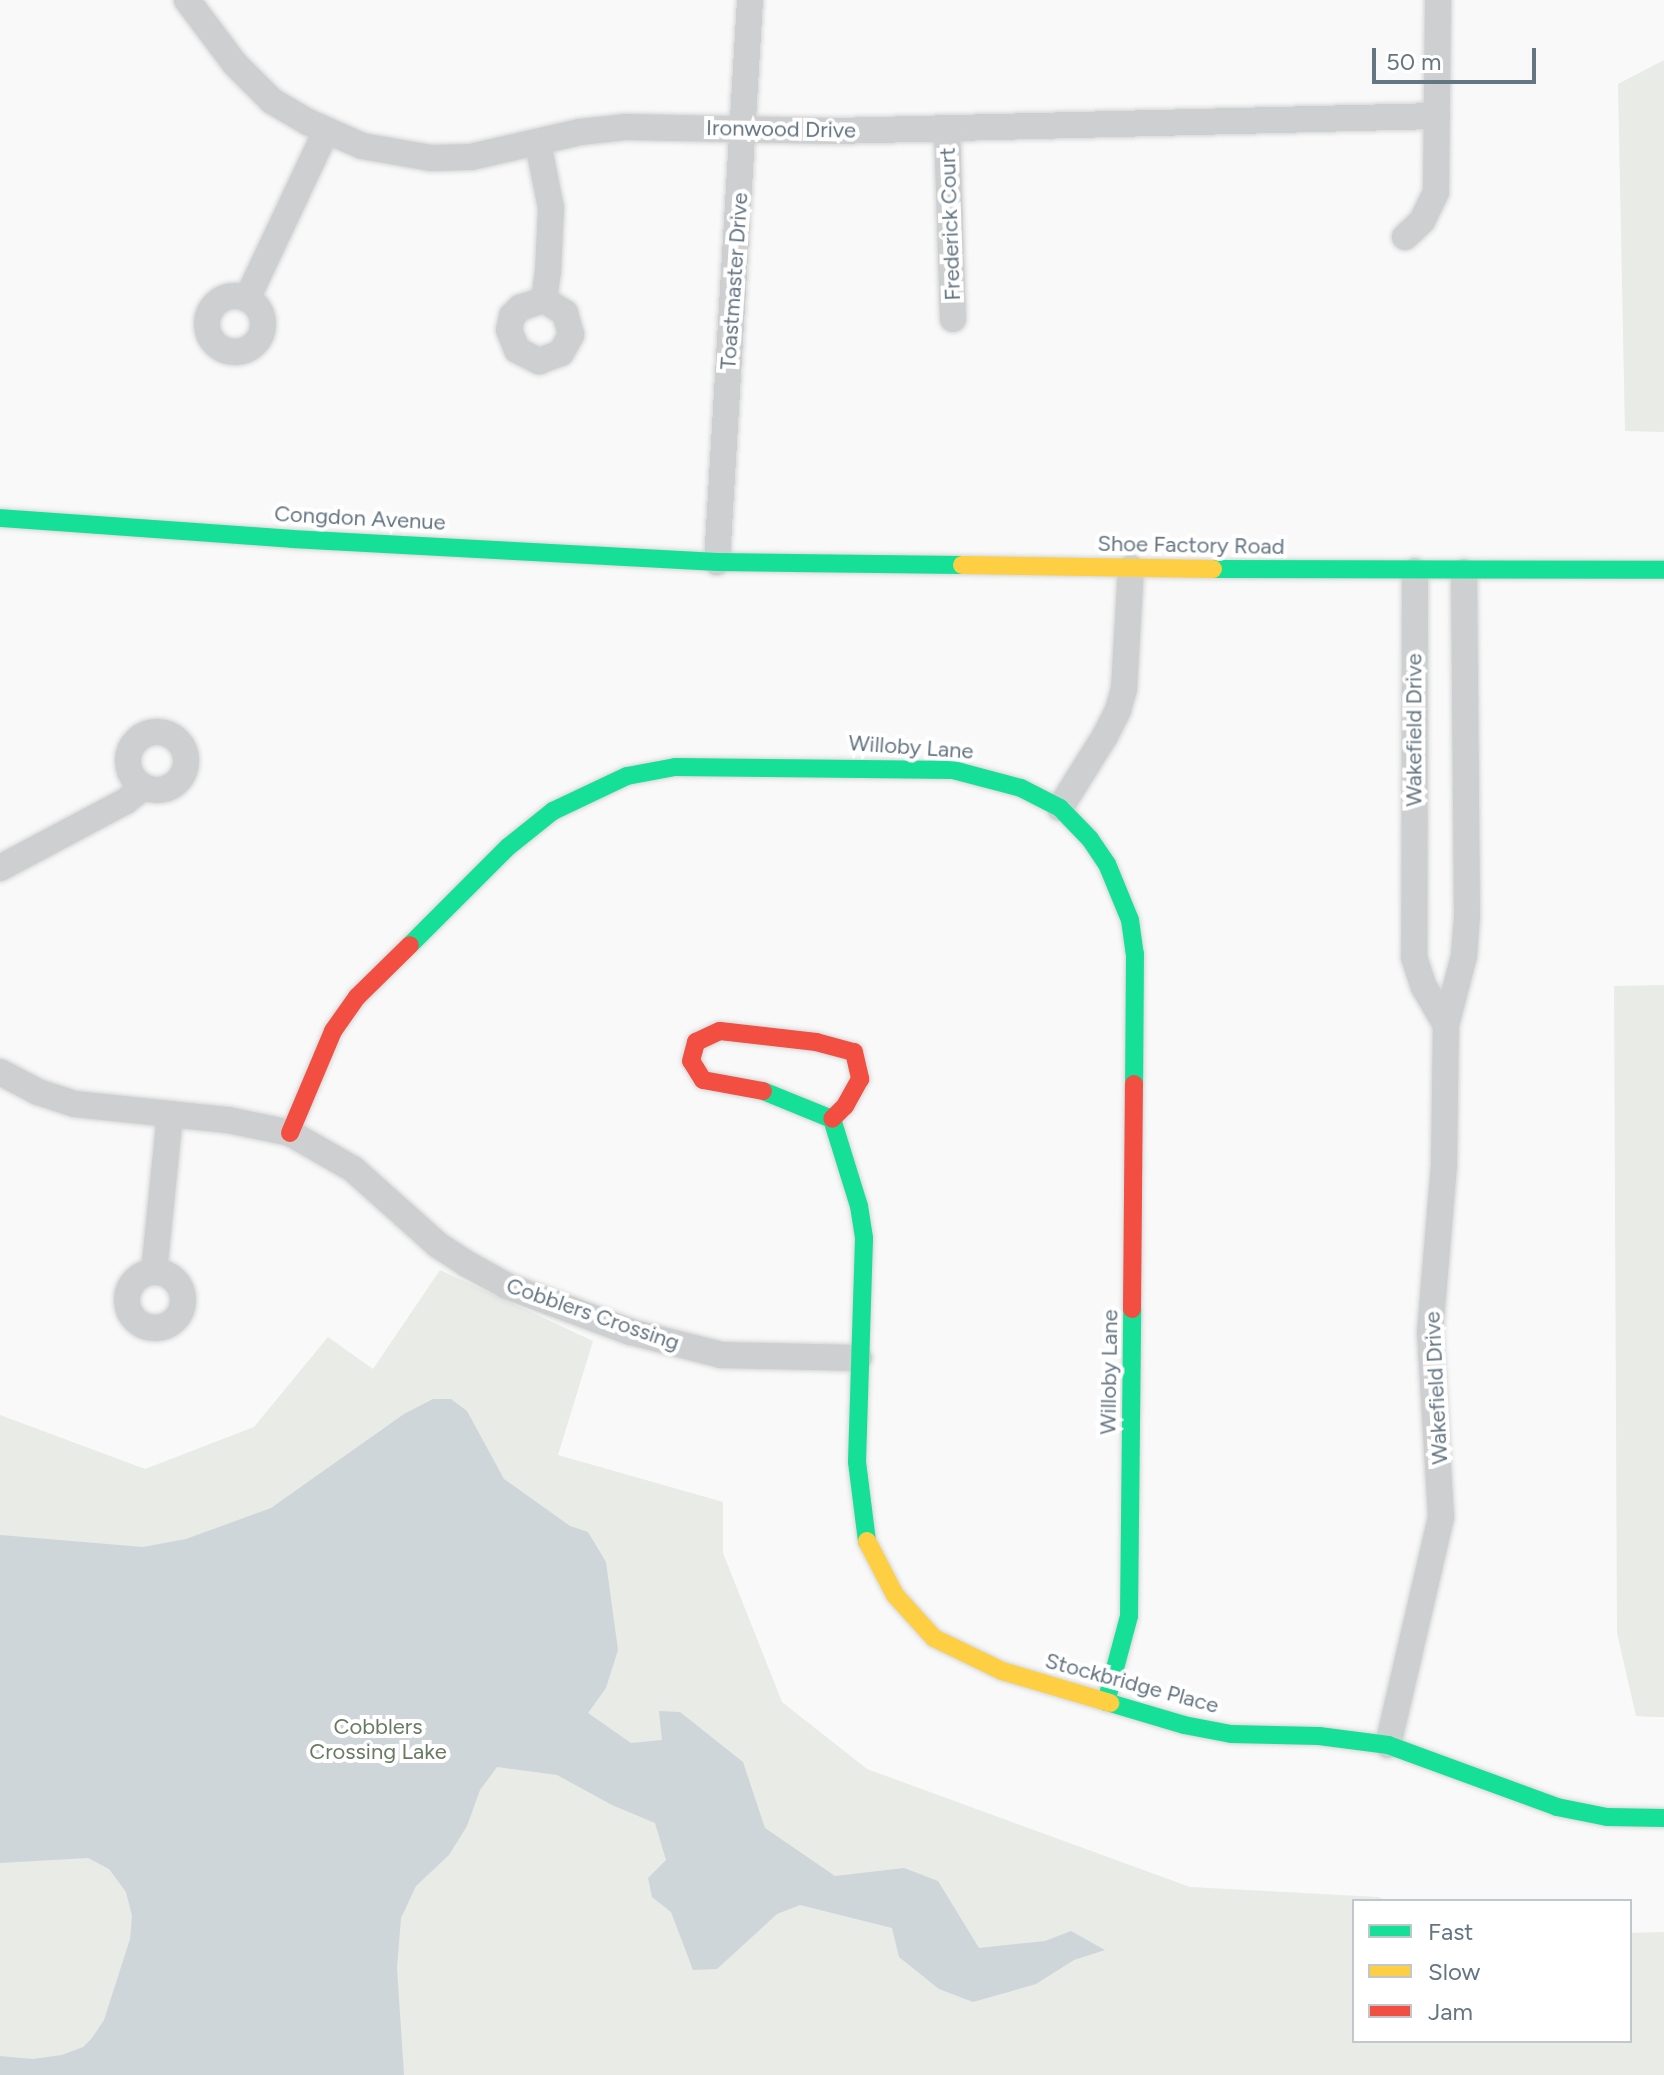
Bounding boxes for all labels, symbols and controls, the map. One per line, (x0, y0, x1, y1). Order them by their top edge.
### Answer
scale bar (1376, 32, 1540, 82)
text: 50 m (1386, 47, 1442, 76)
street label: Ironwood Drive (706, 114, 856, 144)
street label: Frederick Court (934, 147, 966, 301)
street label: Toastmaster Drive (715, 192, 753, 370)
street label: Congdon Avenue (274, 500, 446, 536)
street label: Shoe Factory Road (1097, 530, 1285, 560)
street label: Wakefield Drive (1401, 653, 1427, 807)
street label: Willoby Lane (848, 729, 974, 765)
street label: Cobblers Crossing (503, 1272, 683, 1356)
street label: Willoby Lane (1095, 1309, 1123, 1435)
street label: Wakefield Drive (1419, 1311, 1453, 1465)
street label: Stockbridge Place (1042, 1647, 1222, 1719)
park label: Cobblers Crossing Lake (309, 1713, 447, 1764)
legend (1352, 1899, 1632, 2043)
text: Fast (1428, 1917, 1473, 1946)
text: Slow (1428, 1957, 1480, 1986)
text: Jam (1428, 1997, 1473, 2026)

